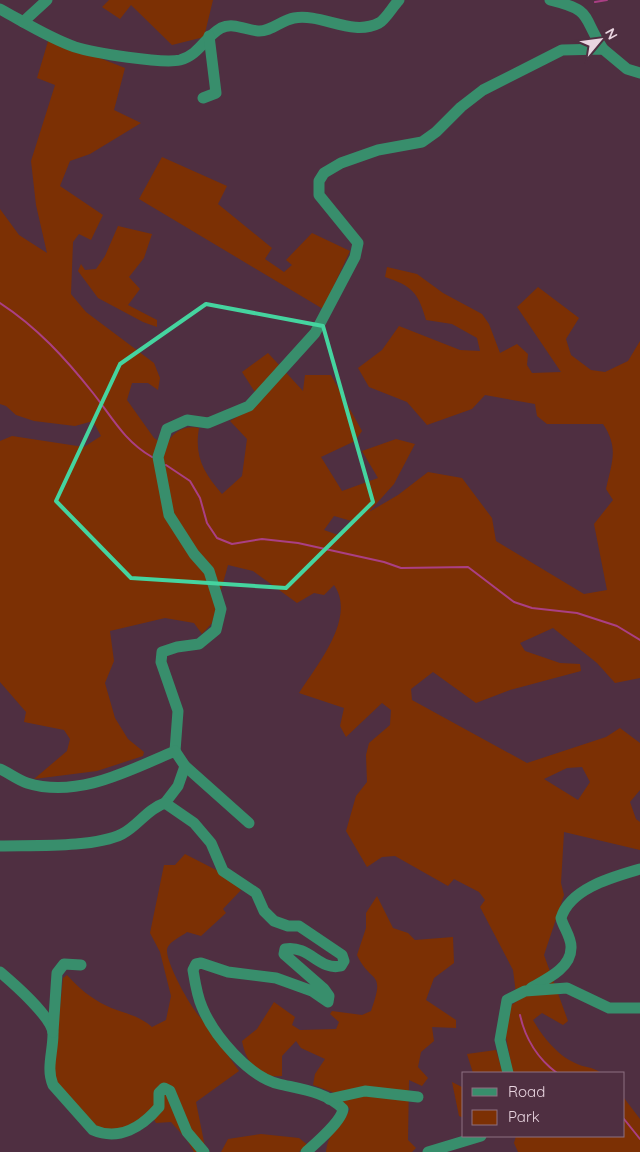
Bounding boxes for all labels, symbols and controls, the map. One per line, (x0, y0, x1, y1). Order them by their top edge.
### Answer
north arrow (575, 15, 625, 65)
text: N (601, 25, 622, 43)
legend (462, 1072, 625, 1137)
text: Road (508, 1082, 545, 1101)
text: Park (508, 1107, 540, 1126)

